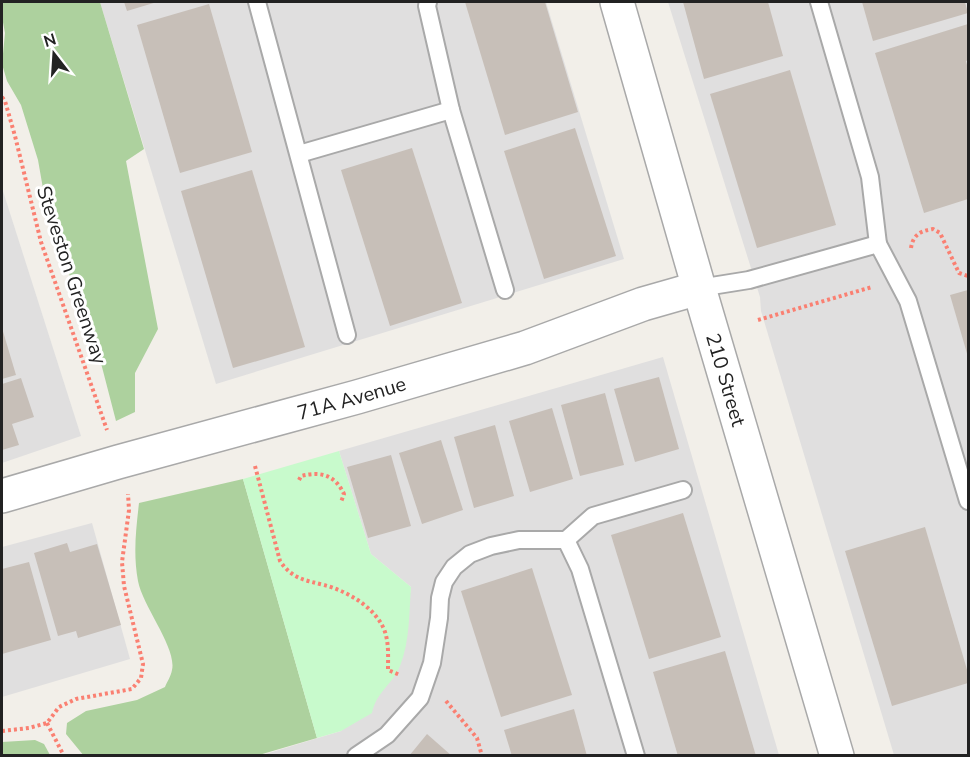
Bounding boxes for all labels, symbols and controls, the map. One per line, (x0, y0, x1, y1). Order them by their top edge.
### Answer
north arrow (24, 24, 84, 84)
text: N (41, 28, 59, 53)
street label: Steveston Greenway (30, 183, 113, 368)
street label: 210 Street (699, 330, 752, 430)
street label: 71A Avenue (294, 370, 409, 427)

